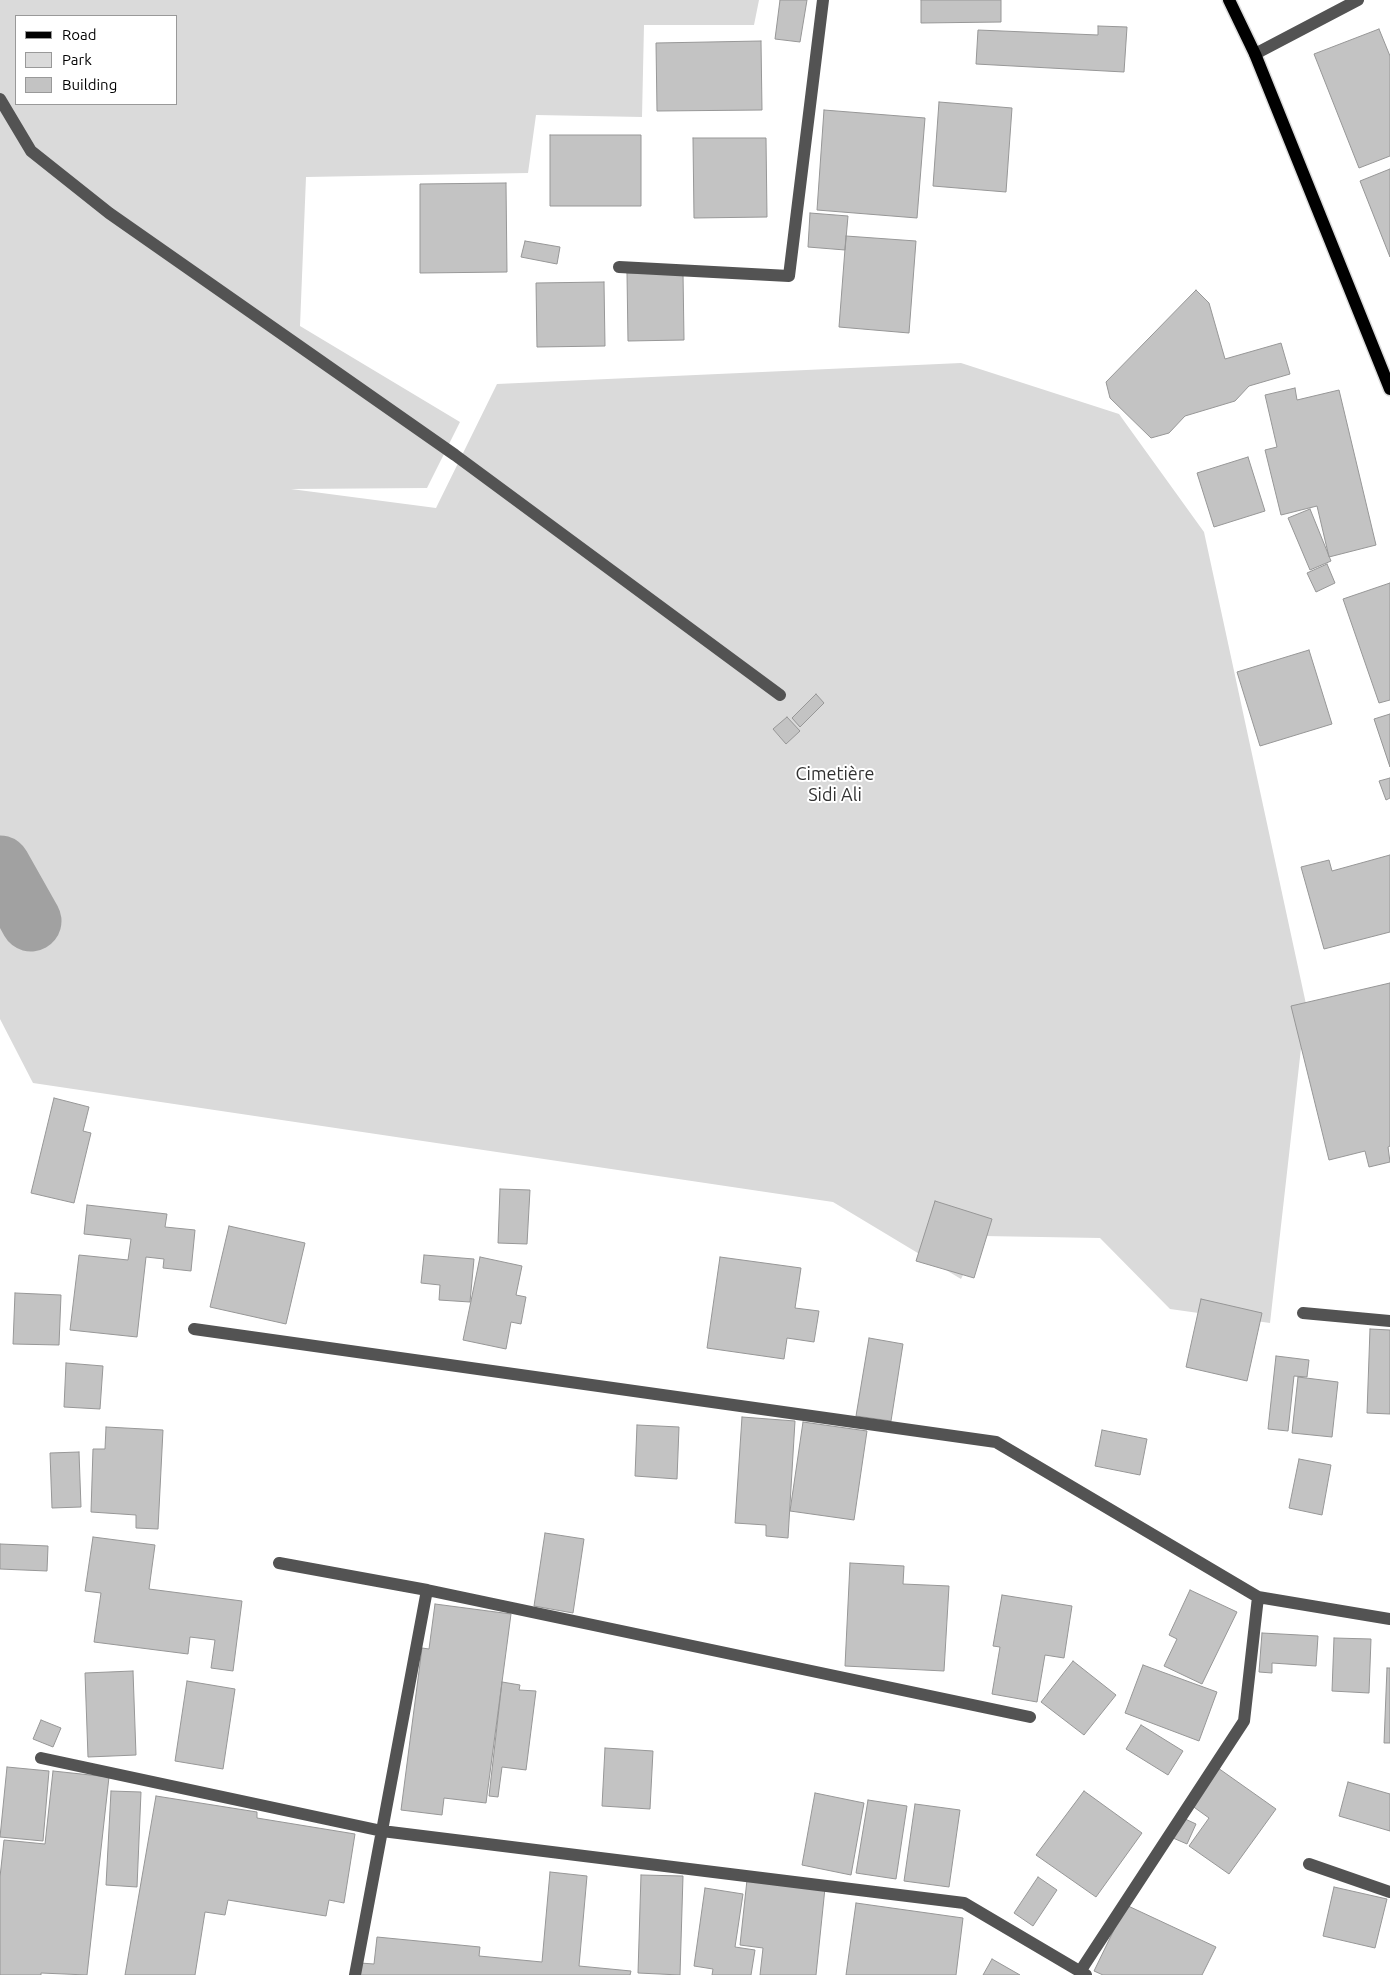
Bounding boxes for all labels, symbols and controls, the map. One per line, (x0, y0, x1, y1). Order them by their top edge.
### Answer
legend (15, 15, 178, 105)
text: Road (62, 26, 97, 43)
text: Park (62, 51, 92, 68)
text: Building (62, 76, 117, 93)
park label: Cimetière Sidi Ali (795, 763, 875, 806)

